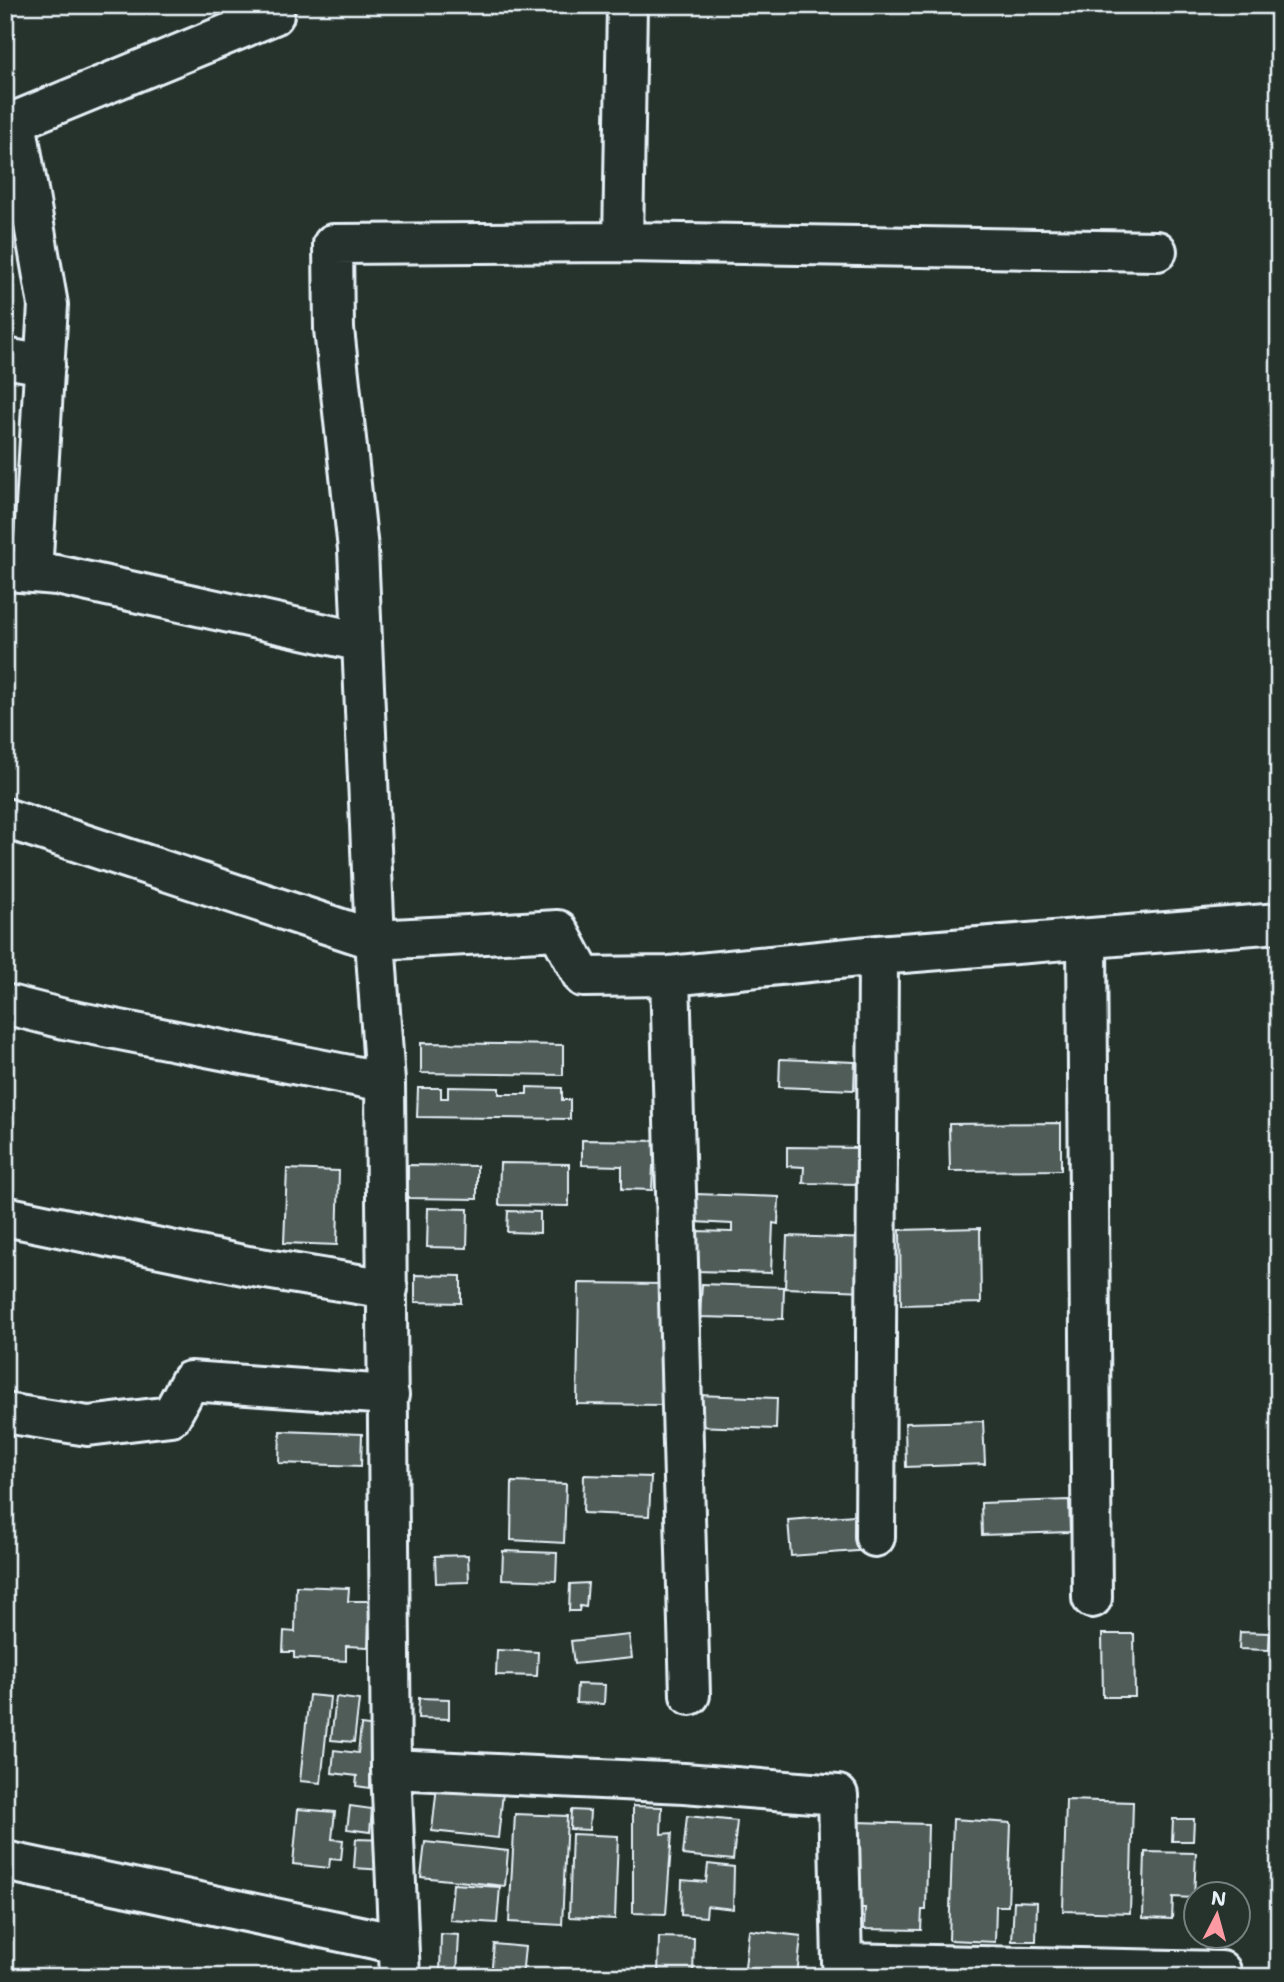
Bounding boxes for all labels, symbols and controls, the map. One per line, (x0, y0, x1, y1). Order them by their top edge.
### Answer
north arrow (1182, 1881, 1252, 1951)
text: N (1210, 1885, 1228, 1912)

